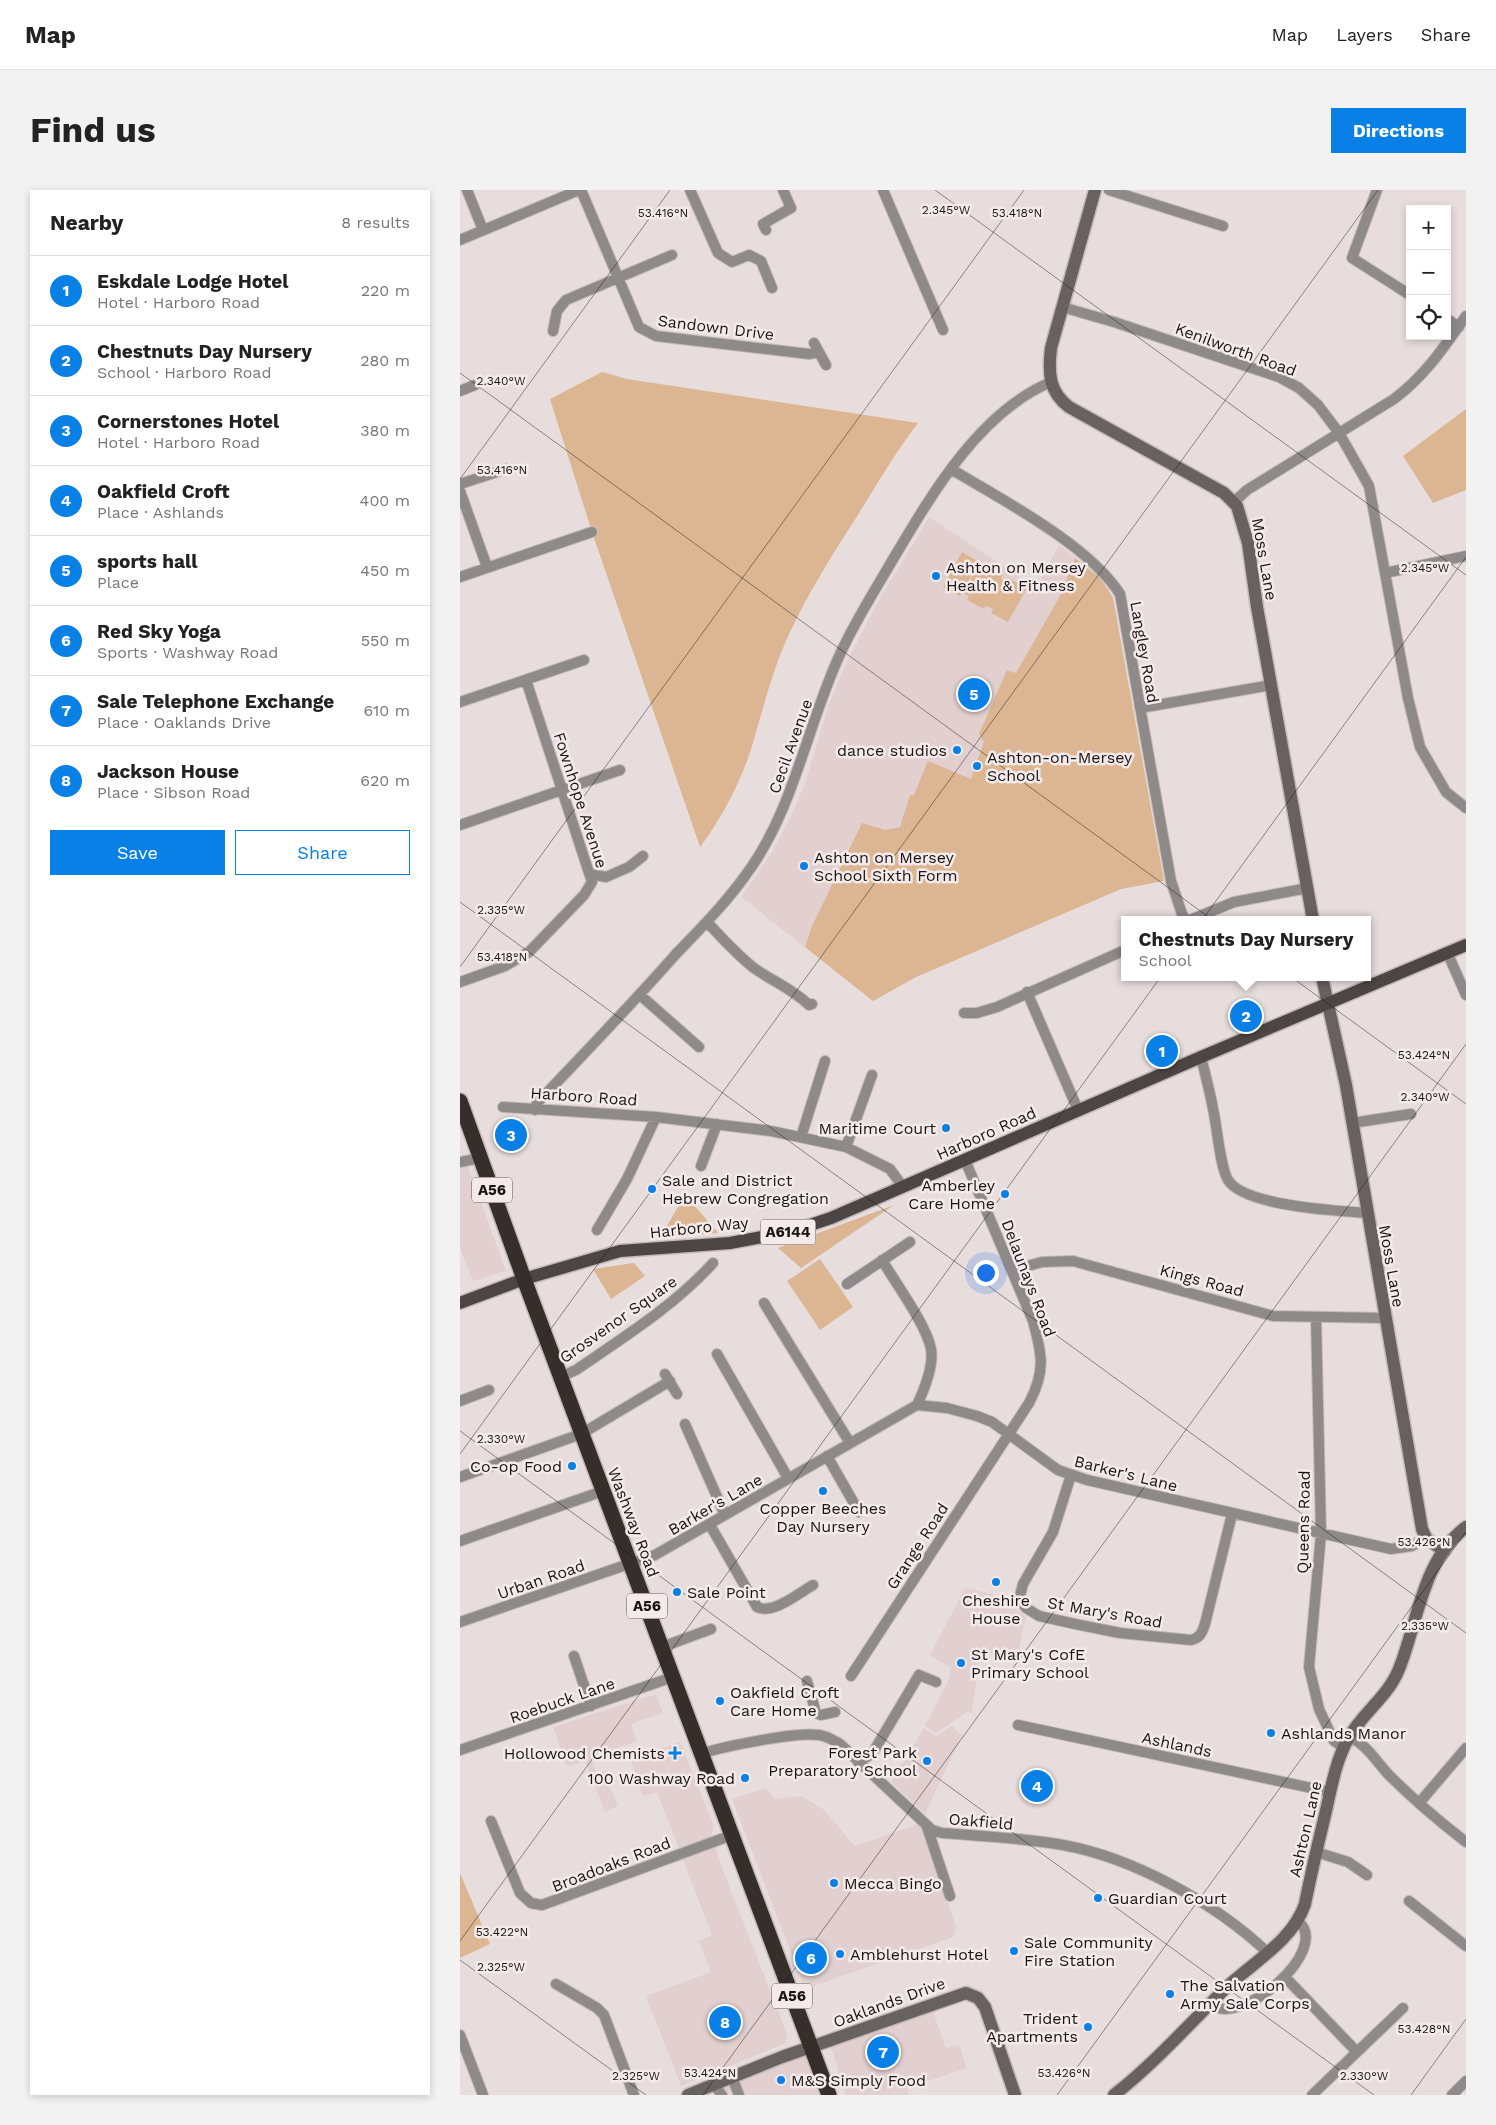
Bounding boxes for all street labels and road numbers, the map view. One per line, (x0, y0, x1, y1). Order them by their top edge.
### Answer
street label: Sandown Drive (657, 311, 775, 344)
street label: Kenilworth Road (1173, 319, 1299, 380)
street label: Moss Lane (1248, 516, 1281, 602)
street label: Langley Road (1126, 600, 1163, 705)
street label: Cecil Avenue (765, 696, 816, 796)
street label: Fownhope Avenue (550, 730, 611, 870)
street label: Harboro Road (530, 1083, 638, 1110)
street label: Harboro Road (933, 1103, 1039, 1164)
road number: A56 (472, 1178, 512, 1202)
street label: Harboro Way (649, 1213, 750, 1242)
street label: Delaunays Road (997, 1217, 1060, 1340)
road number: A6144 (760, 1220, 816, 1244)
street label: Moss Lane (1375, 1223, 1408, 1309)
street label: Kings Road (1158, 1260, 1246, 1301)
street label: Grosvenor Square (556, 1272, 681, 1367)
street label: Barker's Lane (1072, 1451, 1179, 1495)
street label: Washway Road (604, 1465, 663, 1580)
street label: Barker's Lane (665, 1470, 766, 1539)
street label: Queens Road (1293, 1470, 1314, 1574)
street label: Grange Road (882, 1500, 952, 1593)
street label: Urban Road (495, 1556, 587, 1603)
street label: St Mary's Road (1046, 1593, 1164, 1632)
road number: A56 (627, 1594, 667, 1618)
street label: Roebuck Lane (507, 1674, 617, 1727)
street label: Ashlands (1140, 1728, 1214, 1761)
street label: Ashton Lane (1285, 1779, 1326, 1879)
street label: Oakfield (948, 1809, 1014, 1834)
street label: Broadoaks Road (549, 1833, 673, 1896)
street label: Oaklands Drive (831, 1973, 948, 2032)
road number: A56 (772, 1984, 812, 2008)

